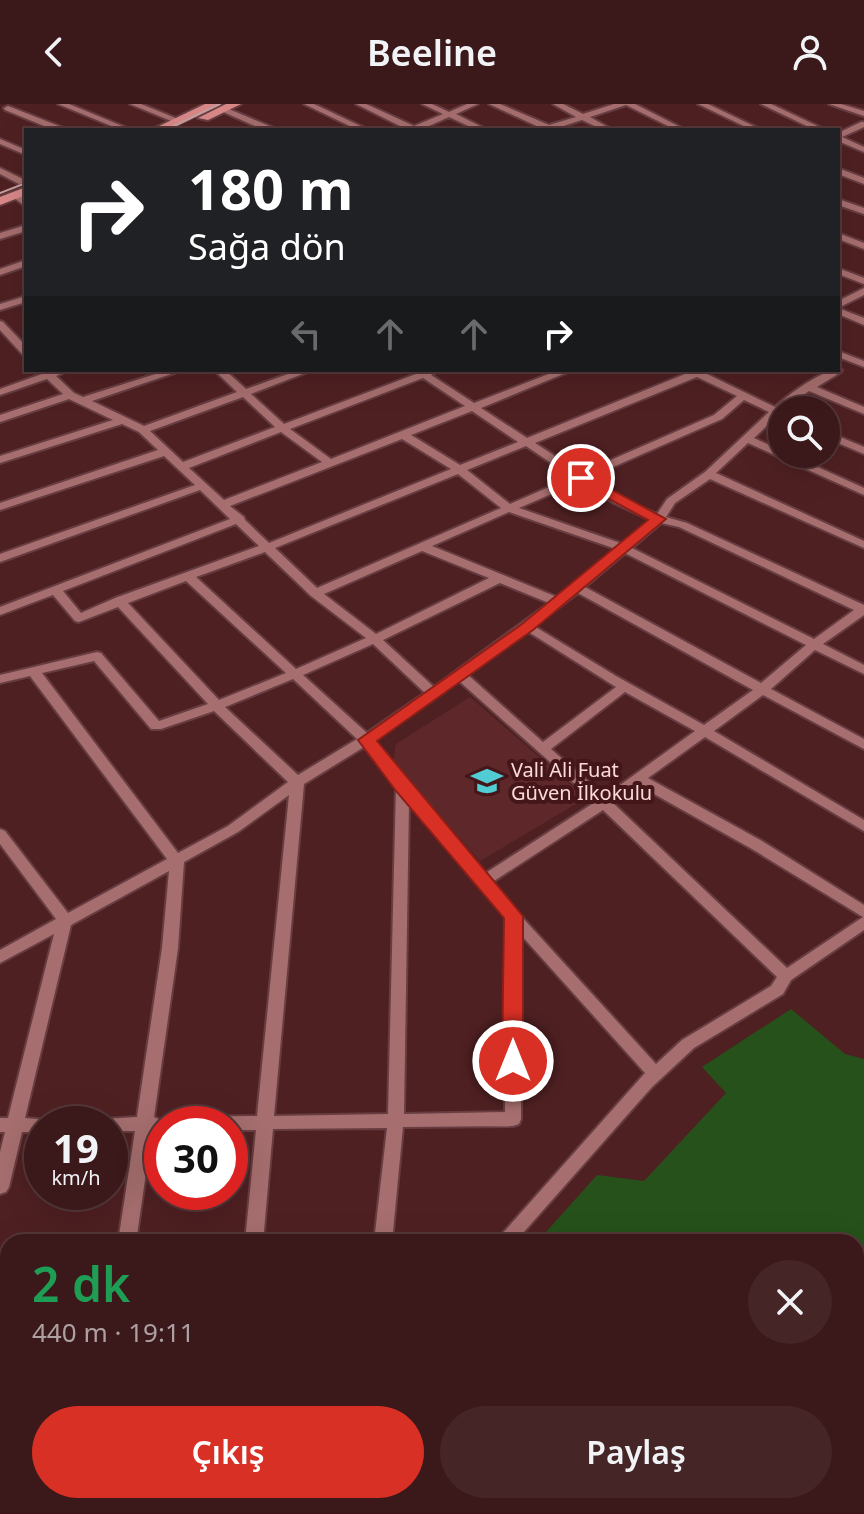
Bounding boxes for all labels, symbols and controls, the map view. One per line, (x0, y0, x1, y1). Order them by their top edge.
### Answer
text: Beeline (367, 28, 497, 77)
icon: back (32, 30, 76, 74)
icon: person (788, 30, 832, 74)
text: 180 m (188, 150, 353, 226)
icon: right (56, 160, 160, 264)
text: Sağa dön (188, 222, 346, 271)
icon: left (284, 312, 328, 356)
icon: ahead (368, 312, 412, 356)
icon: ahead (452, 312, 496, 356)
icon: right (536, 312, 580, 356)
map controls (768, 396, 840, 468)
button: search (768, 396, 840, 468)
pin (547, 444, 615, 512)
icon: arrive (559, 456, 603, 500)
place label: Vali Ali Fuat Güven İlkokulu (511, 756, 652, 806)
school or university icon: Vali Ali Fuat Güven İlkokulu (470, 764, 504, 798)
position arrow (471, 1019, 555, 1103)
speed limit sign: 30 (144, 1106, 248, 1210)
text: 19 (53, 1120, 99, 1175)
text: km/h (51, 1164, 101, 1191)
text: 2 dk (32, 1251, 130, 1316)
button: close (748, 1260, 832, 1344)
text: 440 m · 19:11 (32, 1314, 195, 1350)
button: Çıkış (32, 1406, 424, 1498)
button: Paylaş (440, 1406, 832, 1498)

